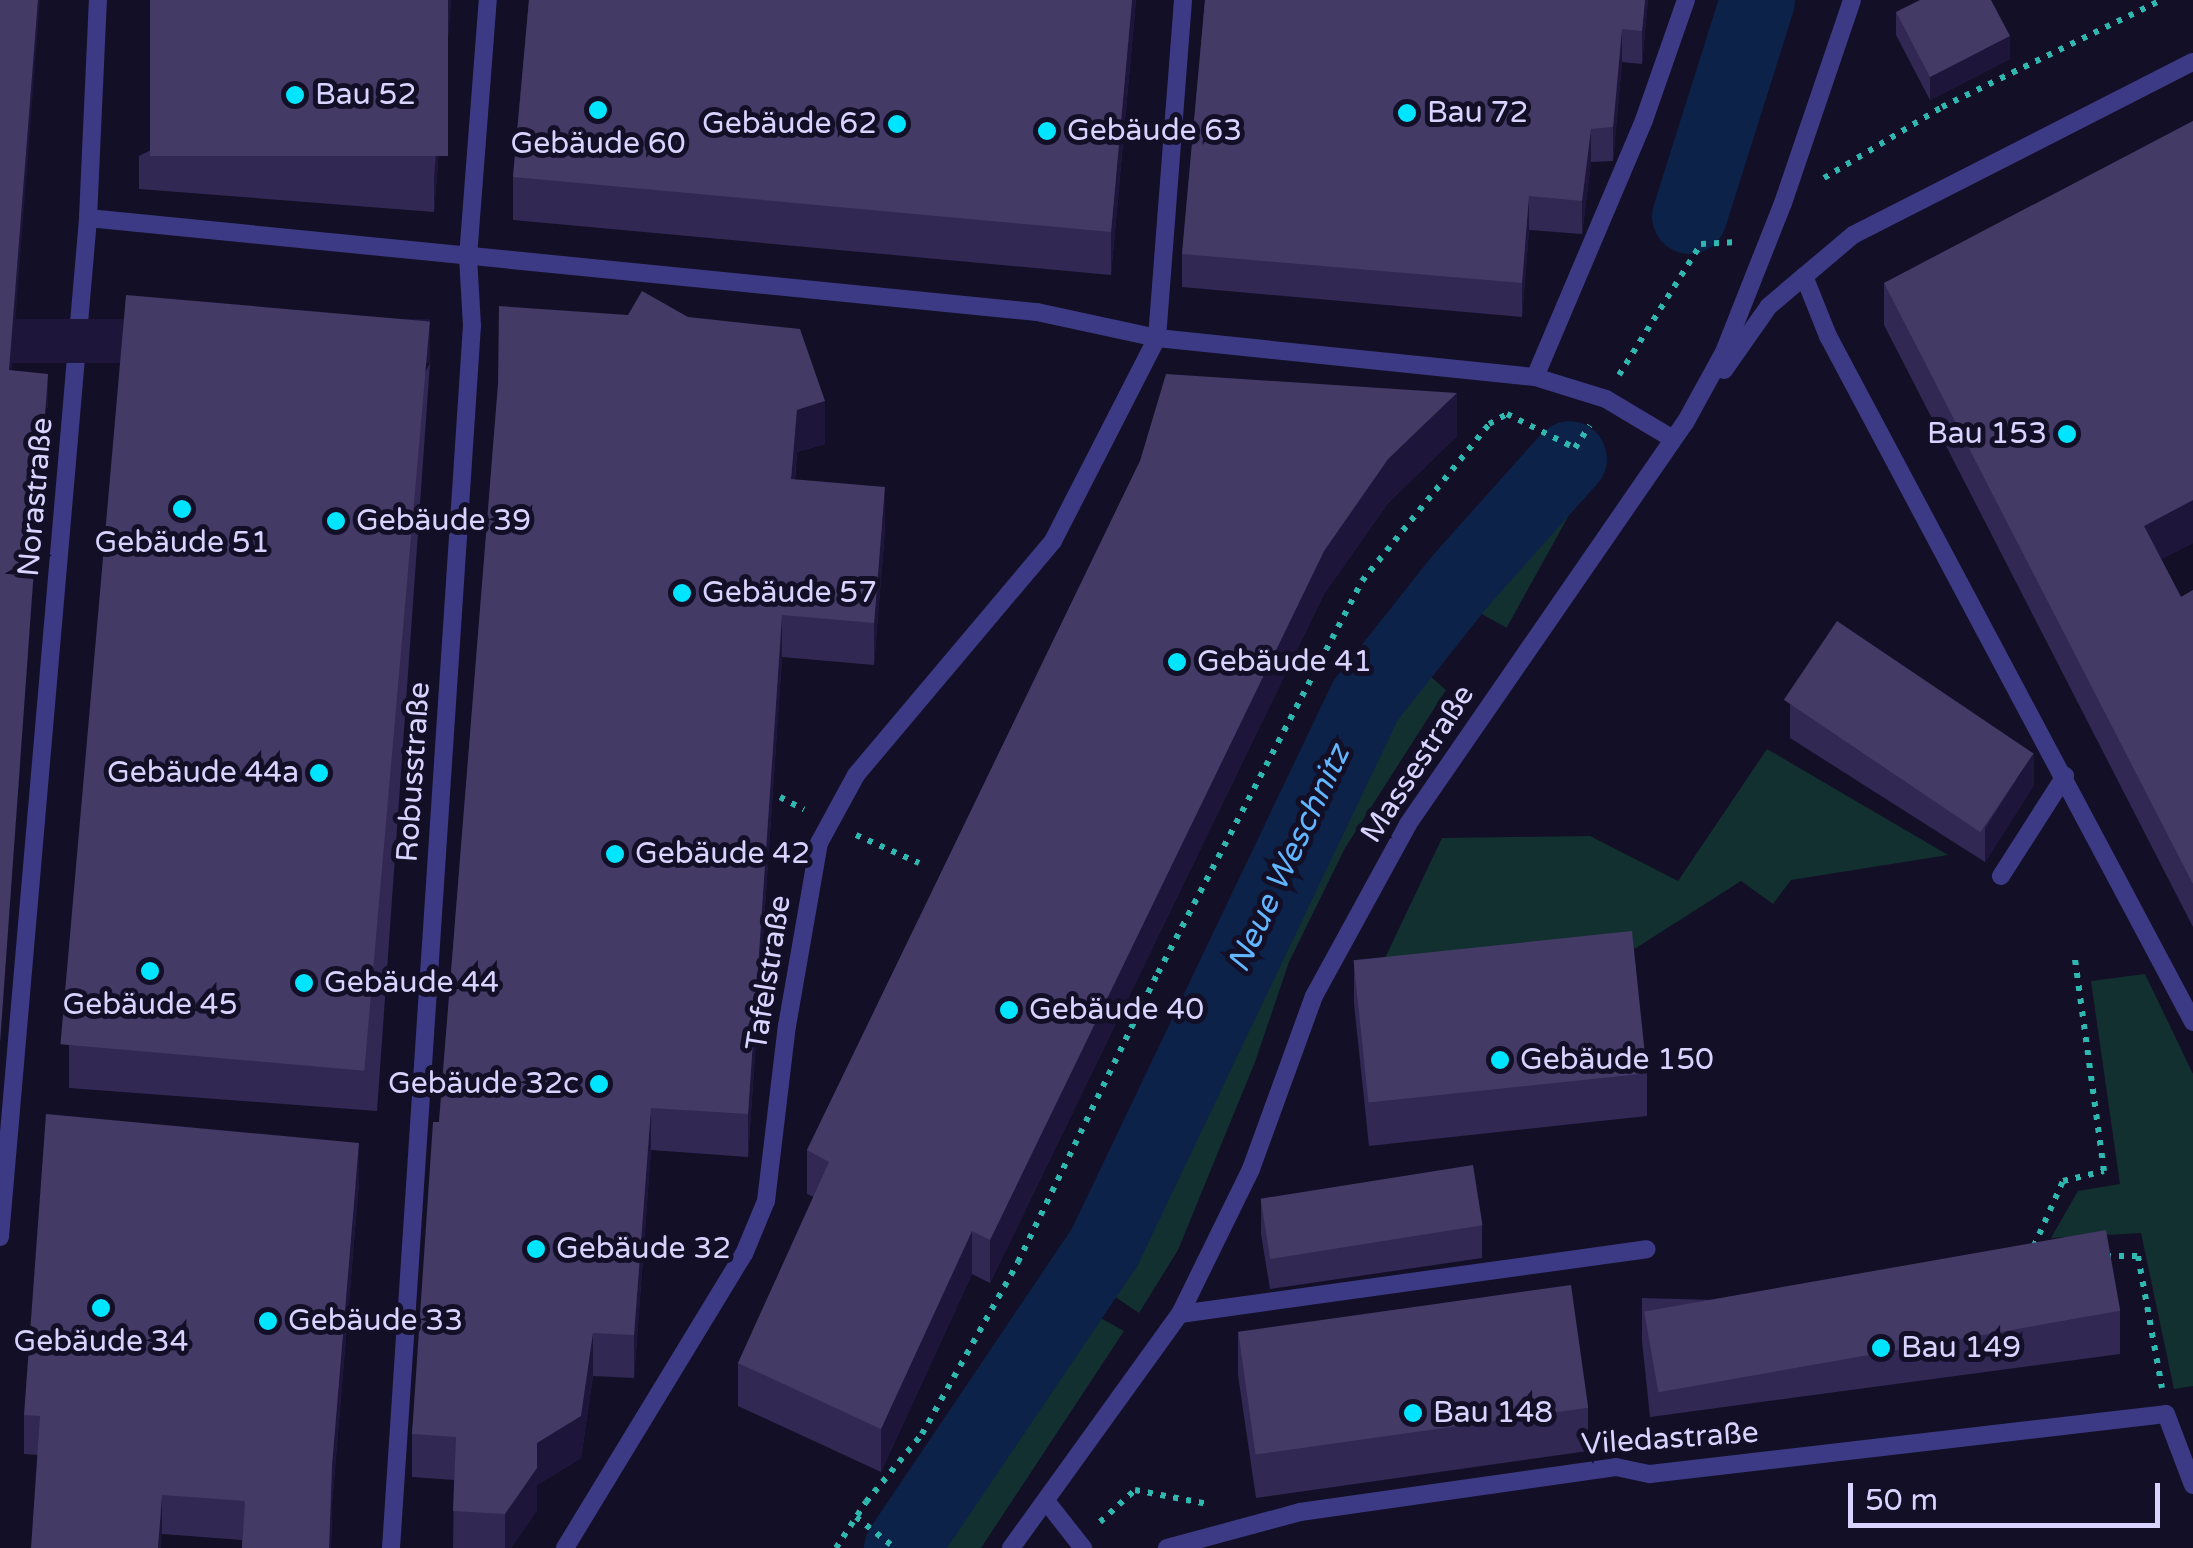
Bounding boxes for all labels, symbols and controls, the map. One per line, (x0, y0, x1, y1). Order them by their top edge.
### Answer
place label: Bau 52 (315, 77, 416, 113)
marker: Bau 52 (284, 84, 306, 106)
place label: Bau 72 (1427, 95, 1528, 131)
marker: Gebäude 60 (587, 99, 609, 121)
marker: Bau 72 (1396, 102, 1418, 124)
place label: Gebäude 62 (702, 106, 877, 142)
marker: Gebäude 62 (886, 113, 908, 135)
place label: Gebäude 63 (1067, 113, 1242, 149)
marker: Gebäude 63 (1036, 120, 1058, 142)
place label: Gebäude 60 (510, 126, 686, 162)
street label: Norastraße (11, 416, 61, 578)
place label: Bau 153 (1927, 416, 2047, 452)
marker: Bau 153 (2056, 423, 2078, 445)
marker: Gebäude 51 (171, 498, 193, 520)
place label: Gebäude 39 (356, 503, 531, 539)
marker: Gebäude 39 (325, 510, 347, 532)
place label: Gebäude 51 (94, 525, 270, 561)
place label: Gebäude 57 (702, 575, 877, 611)
marker: Gebäude 57 (671, 582, 693, 604)
place label: Gebäude 41 (1197, 644, 1372, 680)
marker: Gebäude 41 (1166, 651, 1188, 673)
street label: Massestraße (1354, 678, 1482, 850)
street label: Robusstraße (390, 681, 438, 863)
water label: Neue Weschnitz (1220, 739, 1358, 979)
place label: Gebäude 44a (107, 755, 299, 791)
marker: Gebäude 44a (308, 762, 330, 784)
place label: Gebäude 42 (635, 836, 810, 872)
marker: Gebäude 42 (604, 843, 626, 865)
street label: Tafelstraße (739, 893, 799, 1053)
marker: Gebäude 45 (139, 960, 161, 982)
place label: Gebäude 44 (324, 965, 499, 1001)
marker: Gebäude 44 (293, 972, 315, 994)
place label: Gebäude 45 (62, 987, 238, 1023)
place label: Gebäude 40 (1029, 992, 1204, 1028)
marker: Gebäude 40 (998, 999, 1020, 1021)
place label: Gebäude 150 (1520, 1042, 1714, 1078)
marker: Gebäude 150 (1489, 1049, 1511, 1071)
place label: Gebäude 32c (388, 1066, 579, 1102)
marker: Gebäude 32c (588, 1073, 610, 1095)
place label: Gebäude 32 (556, 1231, 731, 1267)
marker: Gebäude 32 (525, 1238, 547, 1260)
marker: Gebäude 34 (90, 1297, 112, 1319)
place label: Gebäude 33 (288, 1303, 463, 1339)
marker: Gebäude 33 (257, 1310, 279, 1332)
place label: Gebäude 34 (13, 1324, 189, 1360)
place label: Bau 149 (1901, 1330, 2021, 1366)
marker: Bau 149 (1870, 1337, 1892, 1359)
place label: Bau 148 (1433, 1395, 1553, 1431)
marker: Bau 148 (1402, 1402, 1424, 1424)
street label: Viledastraße (1580, 1415, 1760, 1463)
scale bar (1853, 1463, 2166, 1525)
text: 50 m (1865, 1482, 1938, 1519)

